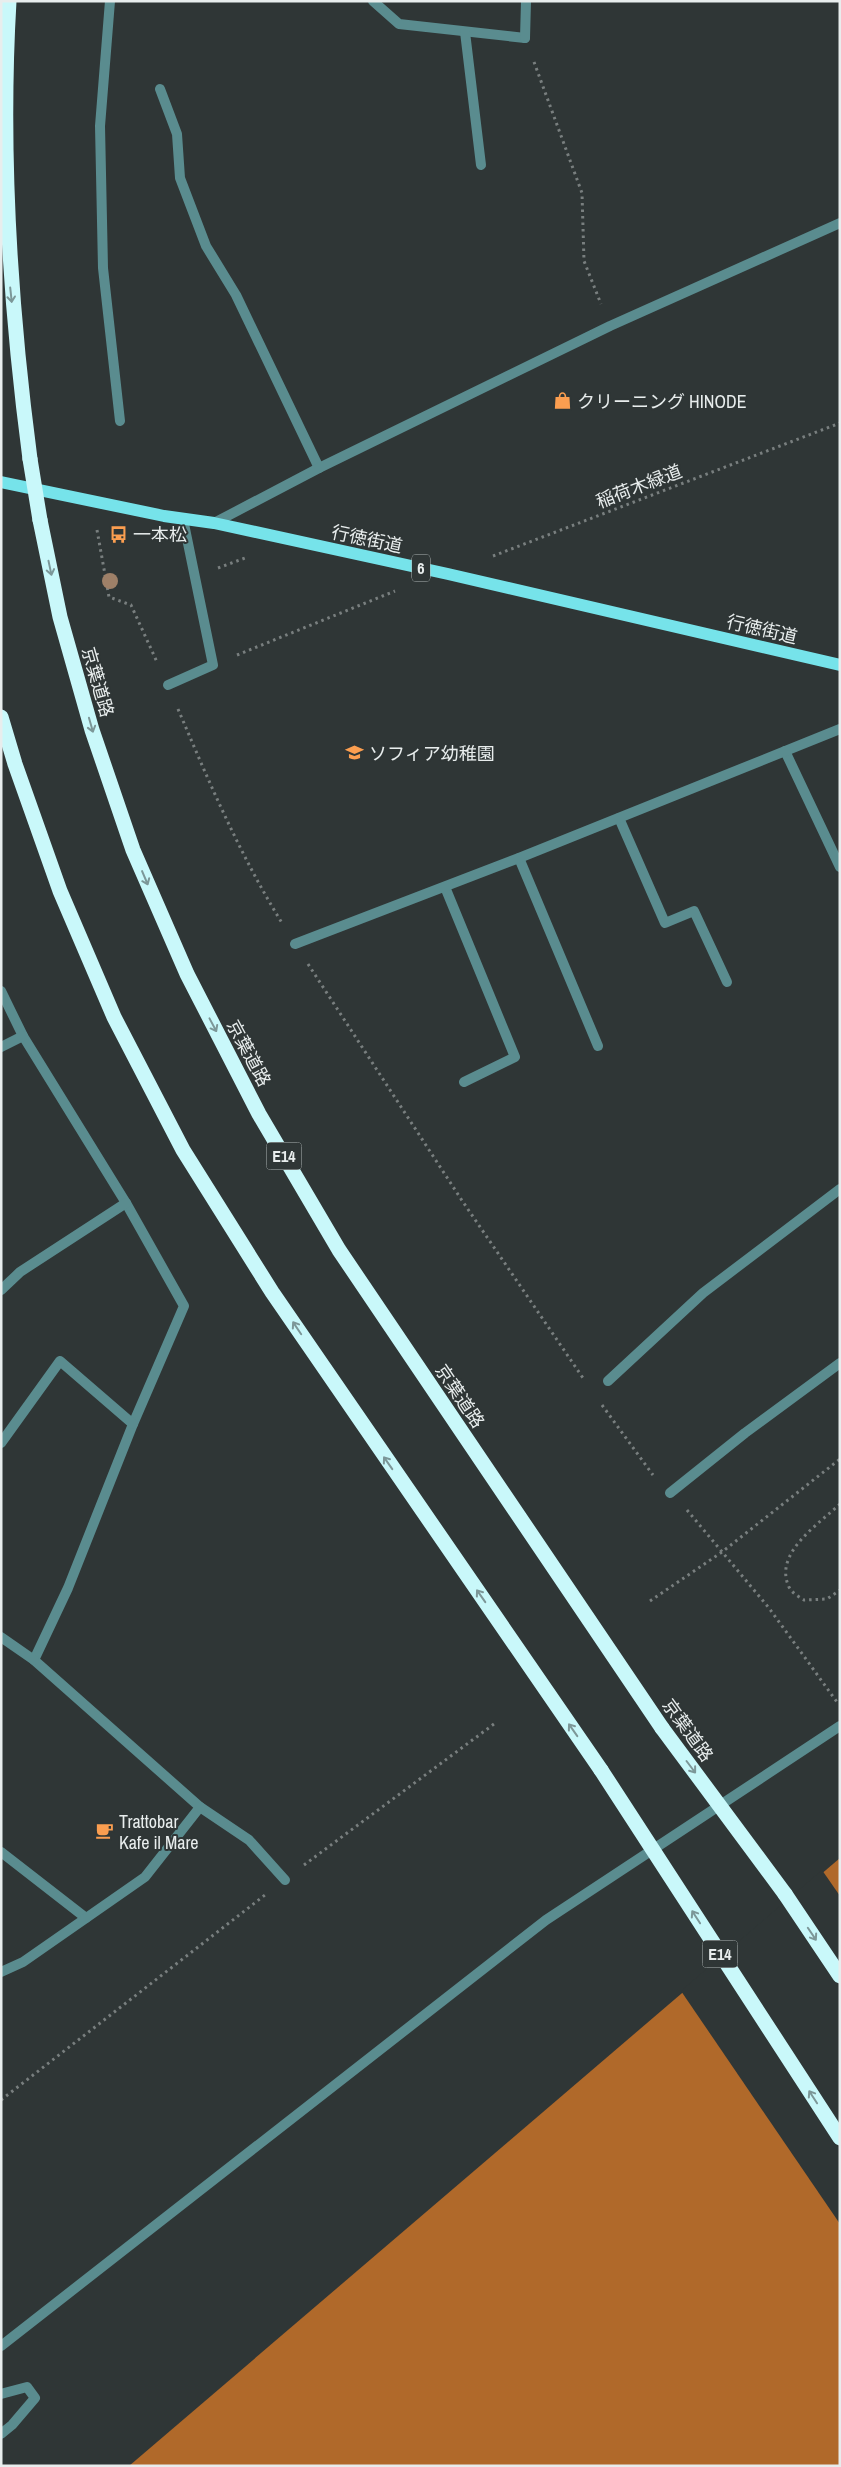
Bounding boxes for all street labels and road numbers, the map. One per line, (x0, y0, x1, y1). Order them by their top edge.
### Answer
street label: 稲荷木緑道 (593, 458, 685, 514)
street label: 行徳街道 (329, 519, 405, 559)
road number: 6 (412, 554, 430, 582)
street label: 行徳街道 (724, 609, 800, 649)
street label: 京葉道路 (76, 644, 120, 720)
street label: 京葉道路 (221, 1015, 277, 1091)
road number: E14 (266, 1142, 302, 1170)
street label: 京葉道路 (430, 1359, 490, 1433)
street label: 京葉道路 (657, 1694, 719, 1766)
road number: E14 (702, 1940, 738, 1968)

